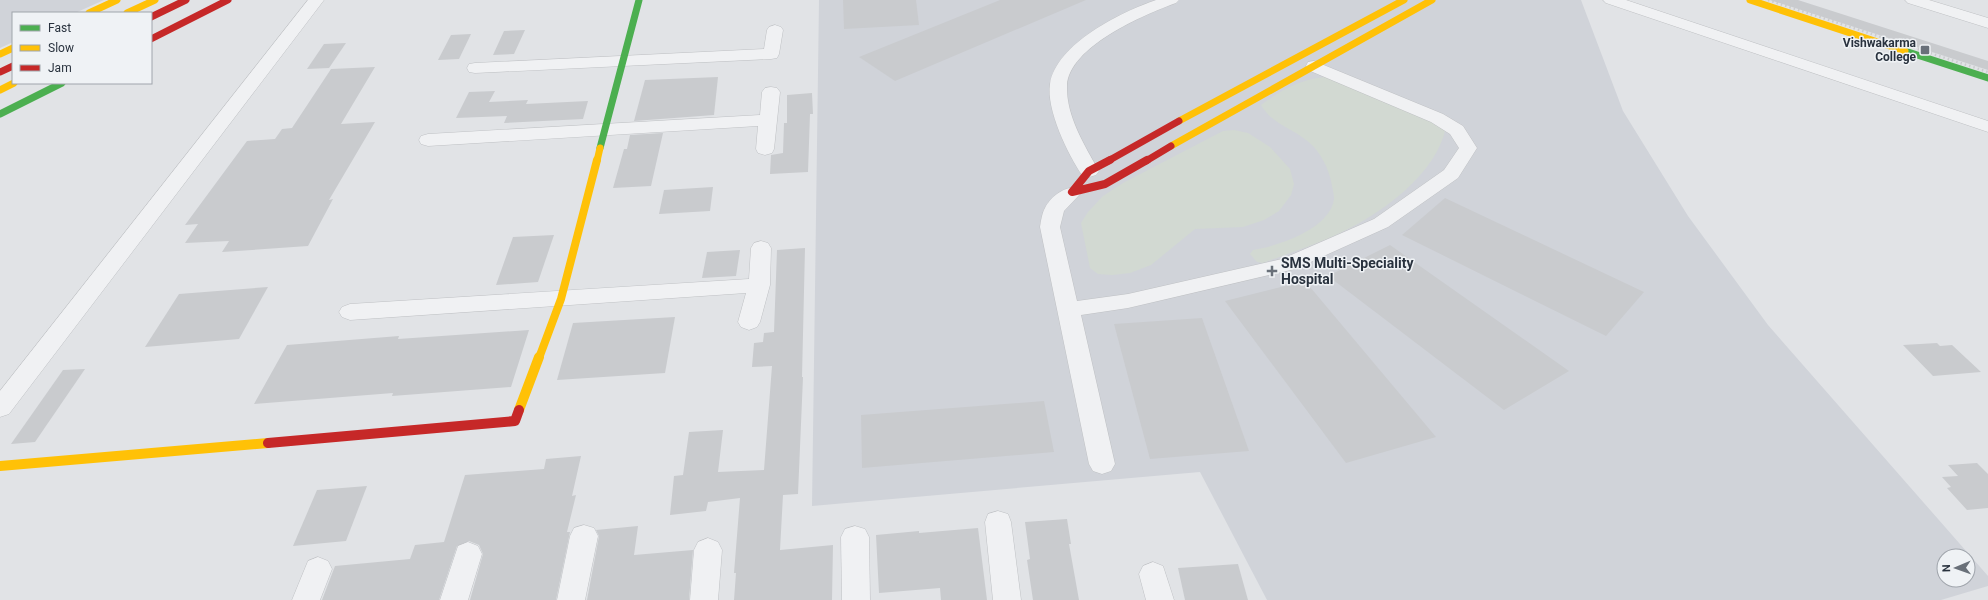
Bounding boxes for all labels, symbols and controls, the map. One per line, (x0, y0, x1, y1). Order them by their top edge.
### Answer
legend (12, 12, 152, 84)
text: Fast (48, 21, 71, 35)
place label: Vishwakarma College (1843, 36, 1917, 64)
text: Slow (48, 41, 74, 55)
marker: Vishwakarma College (1919, 44, 1931, 56)
text: Jam (48, 61, 72, 75)
place label: SMS Multi-Speciality Hospital (1281, 255, 1414, 287)
marker: SMS Multi-Speciality Hospital (1266, 265, 1278, 277)
north arrow (1936, 548, 1976, 588)
text: N (1940, 564, 1953, 572)

